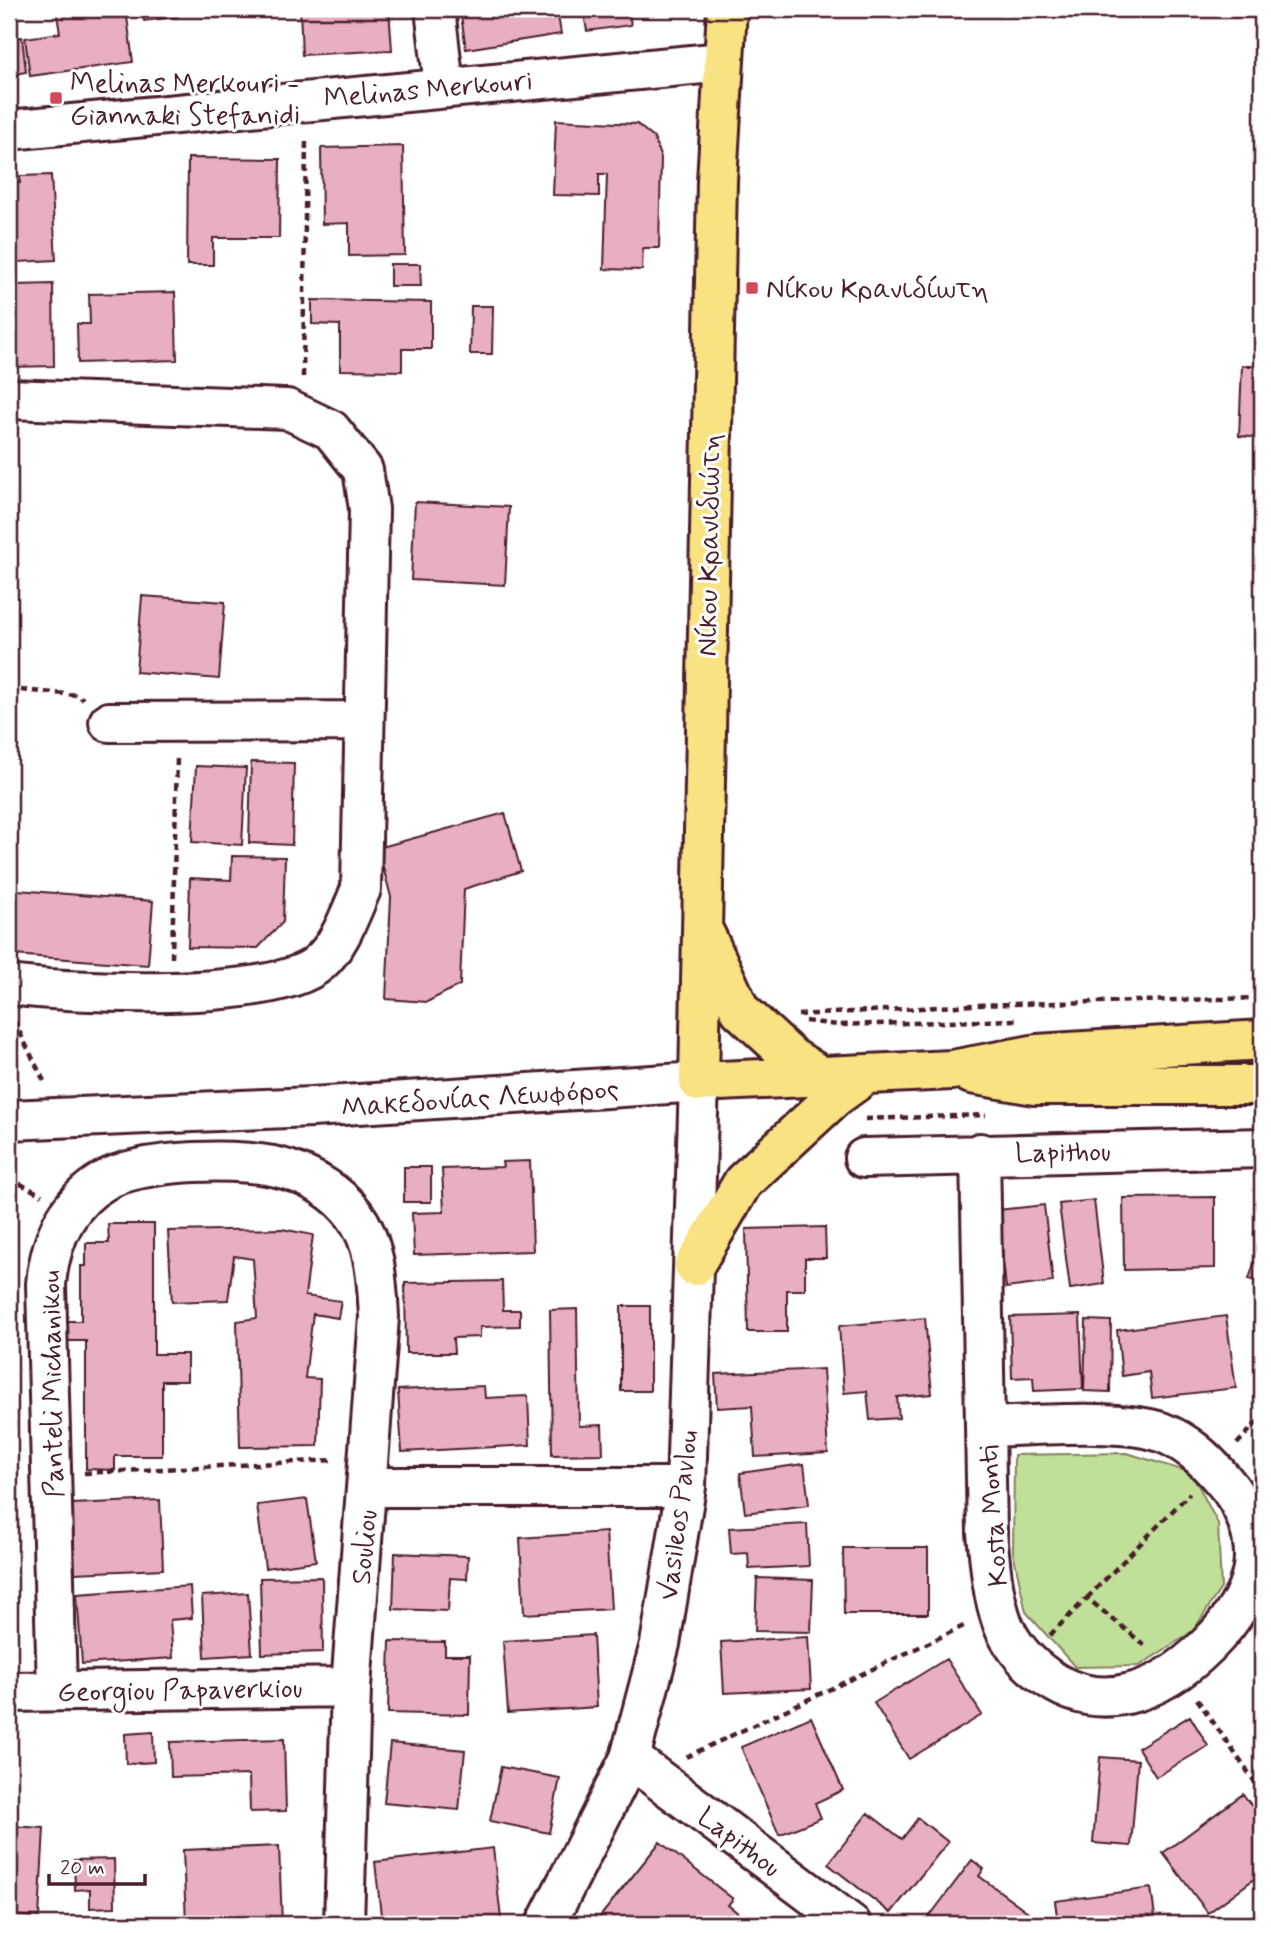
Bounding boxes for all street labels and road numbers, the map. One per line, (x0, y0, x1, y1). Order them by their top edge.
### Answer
street label: Melinas Merkouri (322, 63, 534, 118)
street label: Νίκου Κρανιδιώτη (690, 433, 731, 657)
street label: Μακεδονίας Λεωφόρος (340, 1071, 620, 1128)
street label: Lapithou (1015, 1134, 1111, 1173)
street label: Panteli Michanikou (33, 1270, 74, 1498)
street label: Vasileos Pavlou (651, 1428, 708, 1603)
street label: Kosta Monti (971, 1444, 1018, 1588)
street label: Souliou (344, 1508, 387, 1586)
street label: Georgiou Papaverkiou (57, 1671, 303, 1714)
street label: Lapithou (689, 1799, 788, 1887)

